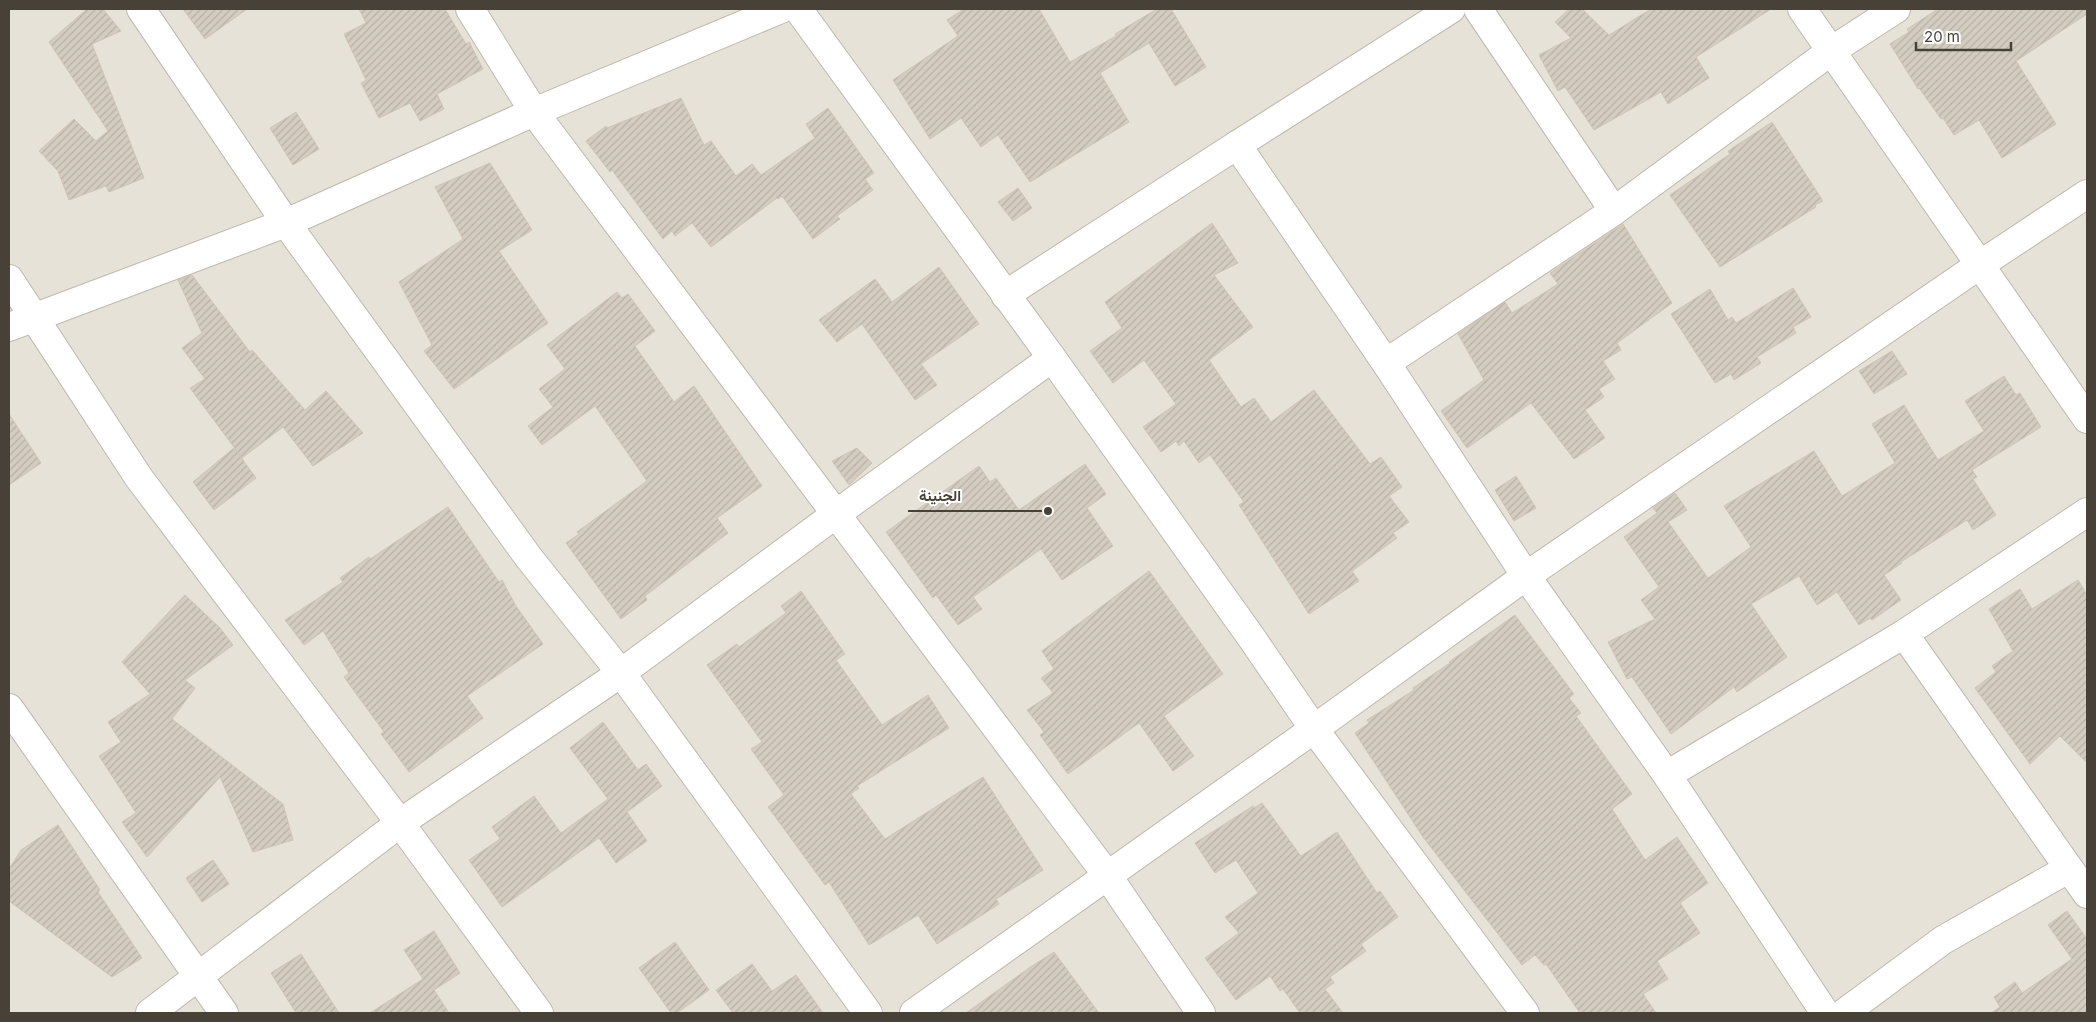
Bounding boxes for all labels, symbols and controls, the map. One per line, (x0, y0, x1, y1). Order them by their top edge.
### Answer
scale bar (1916, 20, 2011, 52)
text: 20 m (1924, 27, 1960, 46)
callout: الجنينة (908, 481, 971, 511)
text: الجنينة (919, 486, 961, 505)

